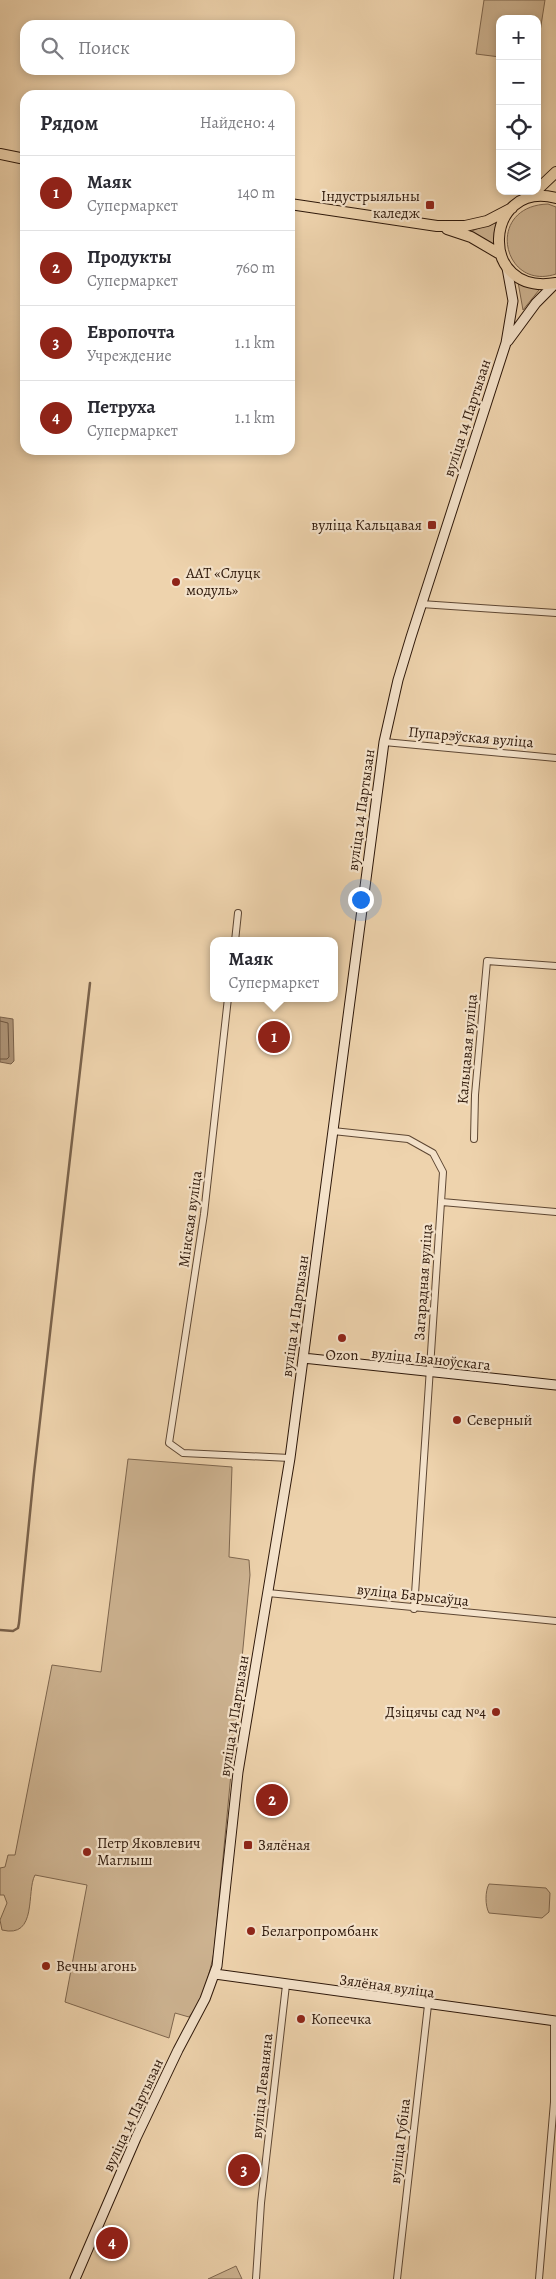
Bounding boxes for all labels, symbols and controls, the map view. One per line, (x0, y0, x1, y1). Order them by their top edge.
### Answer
map controls (496, 15, 541, 195)
button: + (496, 15, 541, 60)
search box (20, 20, 295, 75)
icon: search (38, 34, 66, 62)
text: Поиск (78, 35, 130, 61)
button: − (496, 60, 541, 105)
button: locate (496, 105, 541, 150)
text: Рядом (40, 109, 98, 137)
text: Найдено: 4 (200, 112, 275, 134)
button: layers (496, 150, 541, 195)
text: Маяк (87, 169, 132, 195)
text: 1 (53, 182, 59, 204)
text: 140 m (237, 182, 275, 204)
place label: Індустрыяльны каледж (321, 186, 420, 223)
text: Супермаркет (87, 195, 178, 217)
marker: Індустрыяльны каледж (424, 199, 436, 211)
text: Продукты (87, 244, 172, 270)
text: 2 (52, 257, 60, 279)
text: 760 m (236, 257, 275, 279)
text: Супермаркет (87, 270, 178, 292)
text: Европочта (87, 319, 175, 345)
text: 3 (53, 332, 59, 354)
text: 1.1 km (235, 332, 275, 354)
text: Учреждение (87, 345, 172, 367)
street label: вуліца 14 Партызан (439, 356, 496, 479)
text: Петруха (87, 394, 156, 420)
text: 4 (52, 407, 60, 429)
text: 1.1 km (235, 407, 275, 429)
text: Супермаркет (87, 420, 178, 442)
place label: вуліца Кальцавая (311, 515, 422, 535)
marker: вуліца Кальцавая (426, 519, 438, 531)
place label: ААТ «Слуцк модуль» (185, 563, 261, 600)
marker: ААТ «Слуцк модуль» (170, 576, 182, 588)
street label: Пупарэўская вуліца (408, 722, 534, 752)
street label: вуліца 14 Партызан (343, 748, 379, 872)
your location (348, 887, 374, 913)
popup (210, 937, 338, 1002)
text: Маяк (229, 946, 273, 972)
text: Супермаркет (229, 972, 319, 994)
street label: Кальцавая вуліца (452, 993, 482, 1105)
pin: 1 (258, 1018, 290, 1056)
street label: Мінская вуліца (173, 1169, 207, 1269)
street label: Загарадная вуліца (409, 1223, 437, 1341)
street label: вуліца 14 Партызан (277, 1254, 313, 1378)
marker: Ozon (336, 1332, 348, 1344)
street label: вуліца Іваноўскага (370, 1343, 492, 1375)
place label: Ozon (326, 1345, 358, 1365)
place label: Северный (467, 1410, 533, 1430)
marker: Северный (451, 1414, 463, 1426)
street label: вуліца Барысаўца (356, 1579, 470, 1611)
street label: вуліца 14 Партызан (215, 1654, 254, 1778)
place label: Дзіцячы сад №4 (385, 1702, 486, 1722)
marker: Дзіцячы сад №4 (490, 1706, 502, 1718)
pin: 2 (256, 1781, 288, 1819)
place label: Петр Яковлевич Маглыш (97, 1833, 200, 1870)
place label: Зялёная (258, 1835, 310, 1855)
marker: Зялёная (242, 1839, 254, 1851)
marker: Петр Яковлевич Маглыш (81, 1846, 93, 1858)
place label: Белагропромбанк (261, 1921, 378, 1941)
marker: Белагропромбанк (245, 1925, 257, 1937)
place label: Вечны агонь (56, 1956, 137, 1976)
marker: Вечны агонь (40, 1960, 52, 1972)
street label: Зялёная вуліца (338, 1969, 436, 2003)
place label: Копеечка (311, 2009, 372, 2029)
marker: Копеечка (295, 2013, 307, 2025)
street label: вуліца Леваняна (247, 2032, 277, 2140)
street label: вуліца 14 Партызан (98, 2055, 168, 2175)
street label: вуліца Губіна (385, 2097, 415, 2185)
pin: 3 (228, 2151, 260, 2189)
pin: 4 (96, 2224, 128, 2262)

